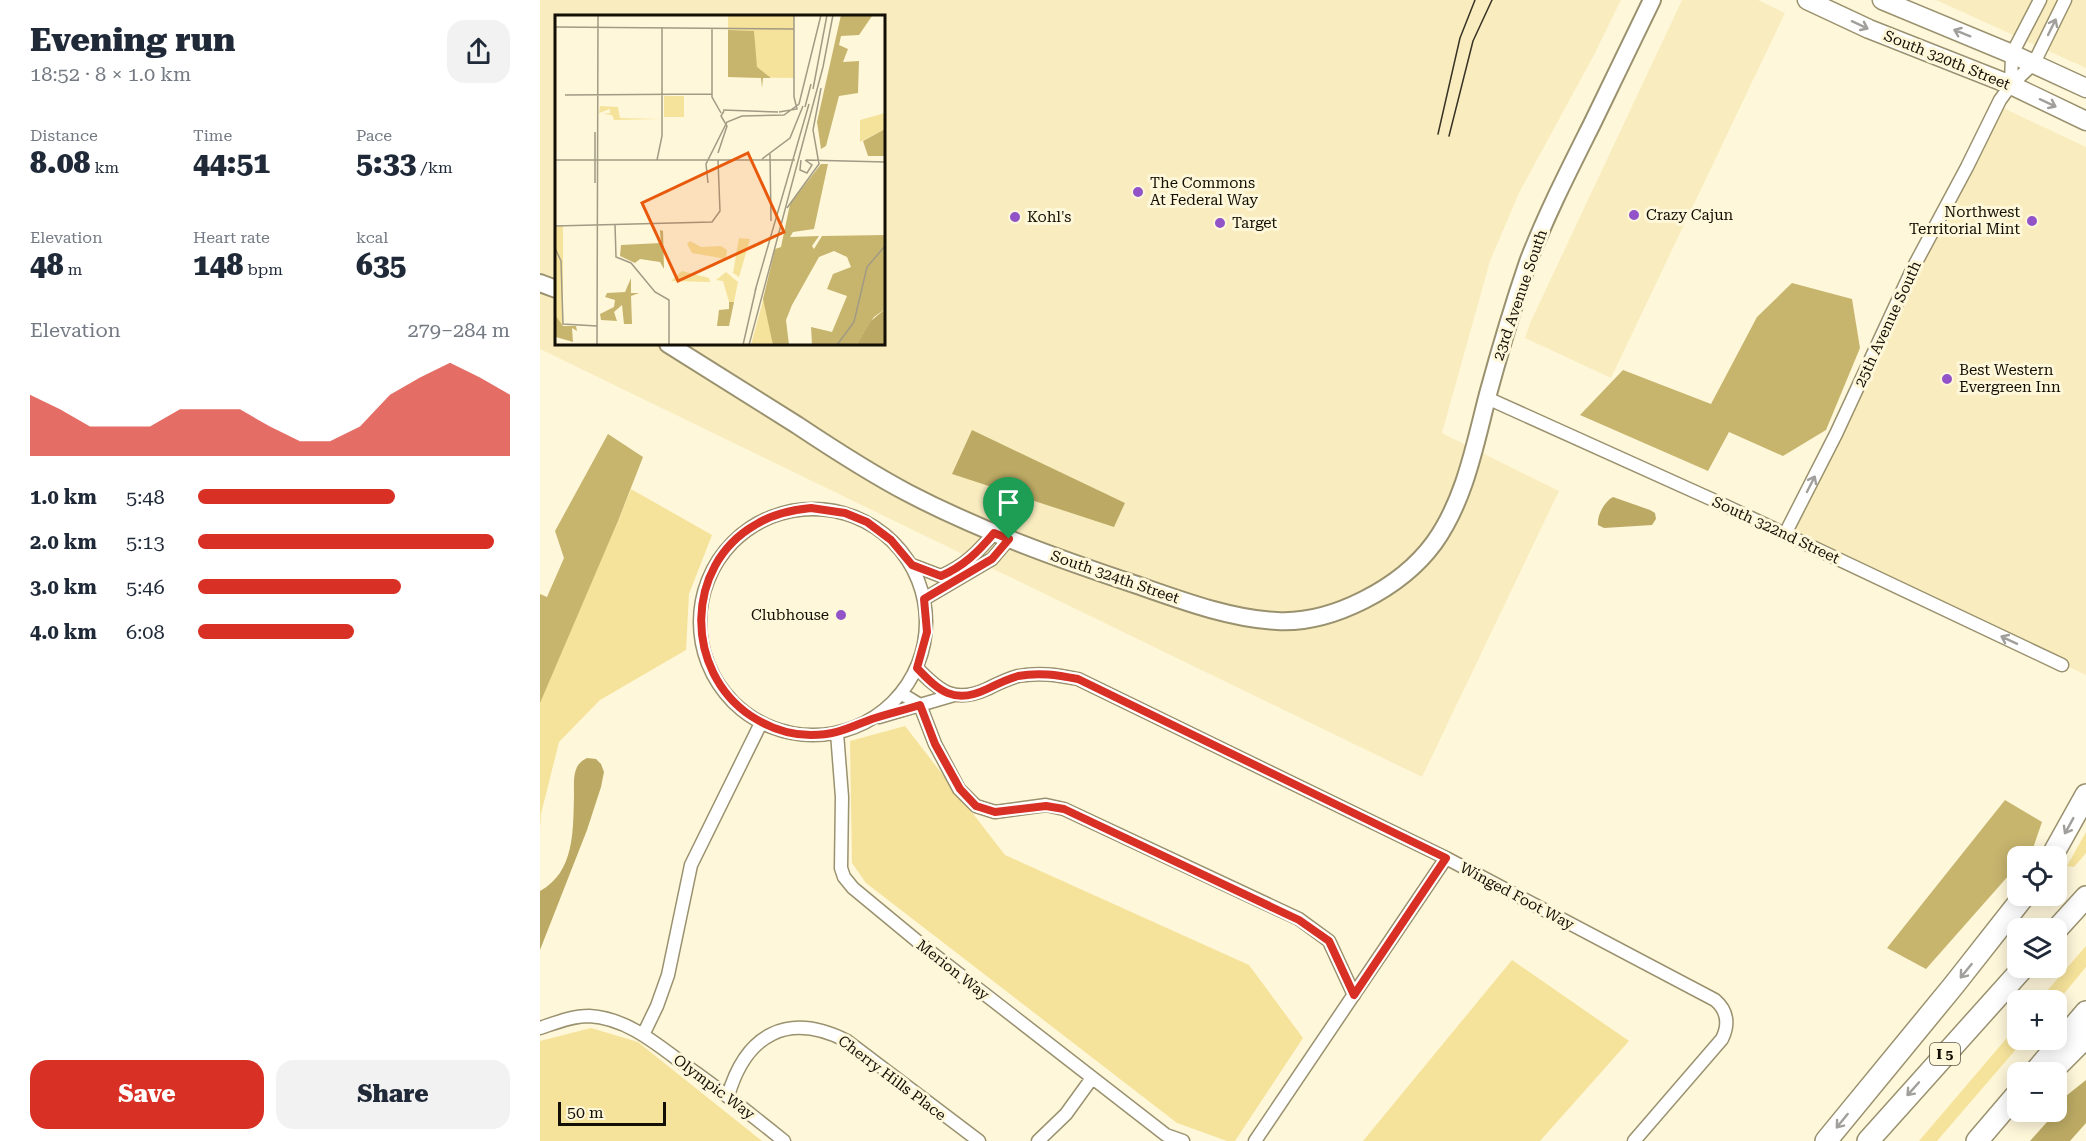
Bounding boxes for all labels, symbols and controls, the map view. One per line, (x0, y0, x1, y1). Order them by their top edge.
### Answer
inset map (555, 15, 885, 345)
one-way arrow (2046, 19, 2058, 37)
text: Evening run (30, 20, 235, 59)
button: share (447, 20, 510, 83)
one-way arrow (1851, 20, 1869, 31)
street label: South 320th Street (1881, 26, 2013, 94)
one-way arrow (1953, 27, 1972, 38)
text: 18:52 · 8 × 1.0 km (30, 62, 191, 86)
one-way arrow (2039, 98, 2057, 110)
text: Distance (30, 126, 98, 145)
text: Time (193, 126, 232, 145)
text: Pace (356, 126, 392, 145)
text: 8.08 (30, 145, 90, 180)
text: 44:51 (193, 145, 270, 180)
text: 5:33 (356, 145, 416, 180)
text: km (90, 158, 119, 177)
text: /km (416, 158, 453, 177)
place label: The Commons At Federal Way (1150, 174, 1258, 209)
marker: The Commons At Federal Way (1131, 185, 1145, 199)
place label: Northwest Territorial Mint (1909, 203, 2020, 238)
place label: Crazy Cajun (1646, 206, 1734, 224)
place label: Kohl's (1027, 208, 1071, 226)
marker: Crazy Cajun (1627, 208, 1641, 222)
marker: Kohl's (1008, 210, 1022, 224)
place label: Target (1232, 214, 1278, 232)
marker: Northwest Territorial Mint (2025, 214, 2039, 228)
marker: Target (1213, 216, 1227, 230)
street label: 23rd Avenue South (1489, 227, 1551, 363)
text: Elevation (30, 228, 103, 247)
text: Heart rate (193, 228, 270, 247)
text: kcal (356, 228, 388, 247)
text: 48 (30, 247, 64, 282)
text: 148 (193, 247, 243, 282)
text: 635 (356, 247, 406, 282)
street label: 25th Avenue South (1851, 258, 1925, 390)
text: m (64, 260, 82, 279)
text: bpm (243, 260, 283, 279)
text: Elevation (30, 318, 121, 342)
text: 279–284 m (407, 318, 510, 342)
place label: Best Western Evergreen Inn (1959, 361, 2061, 396)
marker: Best Western Evergreen Inn (1940, 372, 1954, 386)
one-way arrow (1805, 476, 1817, 494)
pin (983, 477, 1034, 539)
text: 1.0 km (30, 485, 97, 509)
text: 5:48 (126, 485, 165, 509)
icon: arrive (992, 486, 1025, 519)
street label: South 322nd Street (1709, 493, 1843, 568)
text: 2.0 km (30, 530, 97, 554)
text: 5:13 (126, 530, 165, 554)
street label: South 324th Street (1048, 547, 1182, 608)
text: 3.0 km (30, 575, 97, 599)
text: 5:46 (126, 575, 165, 599)
place label: Clubhouse (751, 606, 829, 624)
marker: Clubhouse (834, 608, 848, 622)
text: 4.0 km (30, 620, 97, 644)
text: 6:08 (126, 620, 165, 644)
one-way arrow (2001, 634, 2019, 646)
one-way arrow (2063, 817, 2075, 834)
map controls (2007, 846, 2067, 1122)
button: locate (2007, 846, 2067, 906)
street label: Winged Foot Way (1457, 858, 1577, 934)
button: layers (2007, 918, 2067, 978)
street label: Merion Way (913, 936, 993, 1004)
one-way arrow (1960, 962, 1973, 978)
button: + (2007, 990, 2067, 1050)
street label: Cherry Hills Place (835, 1032, 949, 1124)
road number: I 5 (1930, 1043, 1960, 1065)
street label: Olympic Way (670, 1051, 758, 1123)
button: Save (30, 1060, 264, 1129)
button: Share (276, 1060, 510, 1129)
button: − (2007, 1062, 2067, 1122)
one-way arrow (1906, 1081, 1920, 1096)
scale bar (558, 1099, 666, 1126)
text: 50 m (567, 1103, 604, 1122)
one-way arrow (1836, 1113, 1849, 1129)

